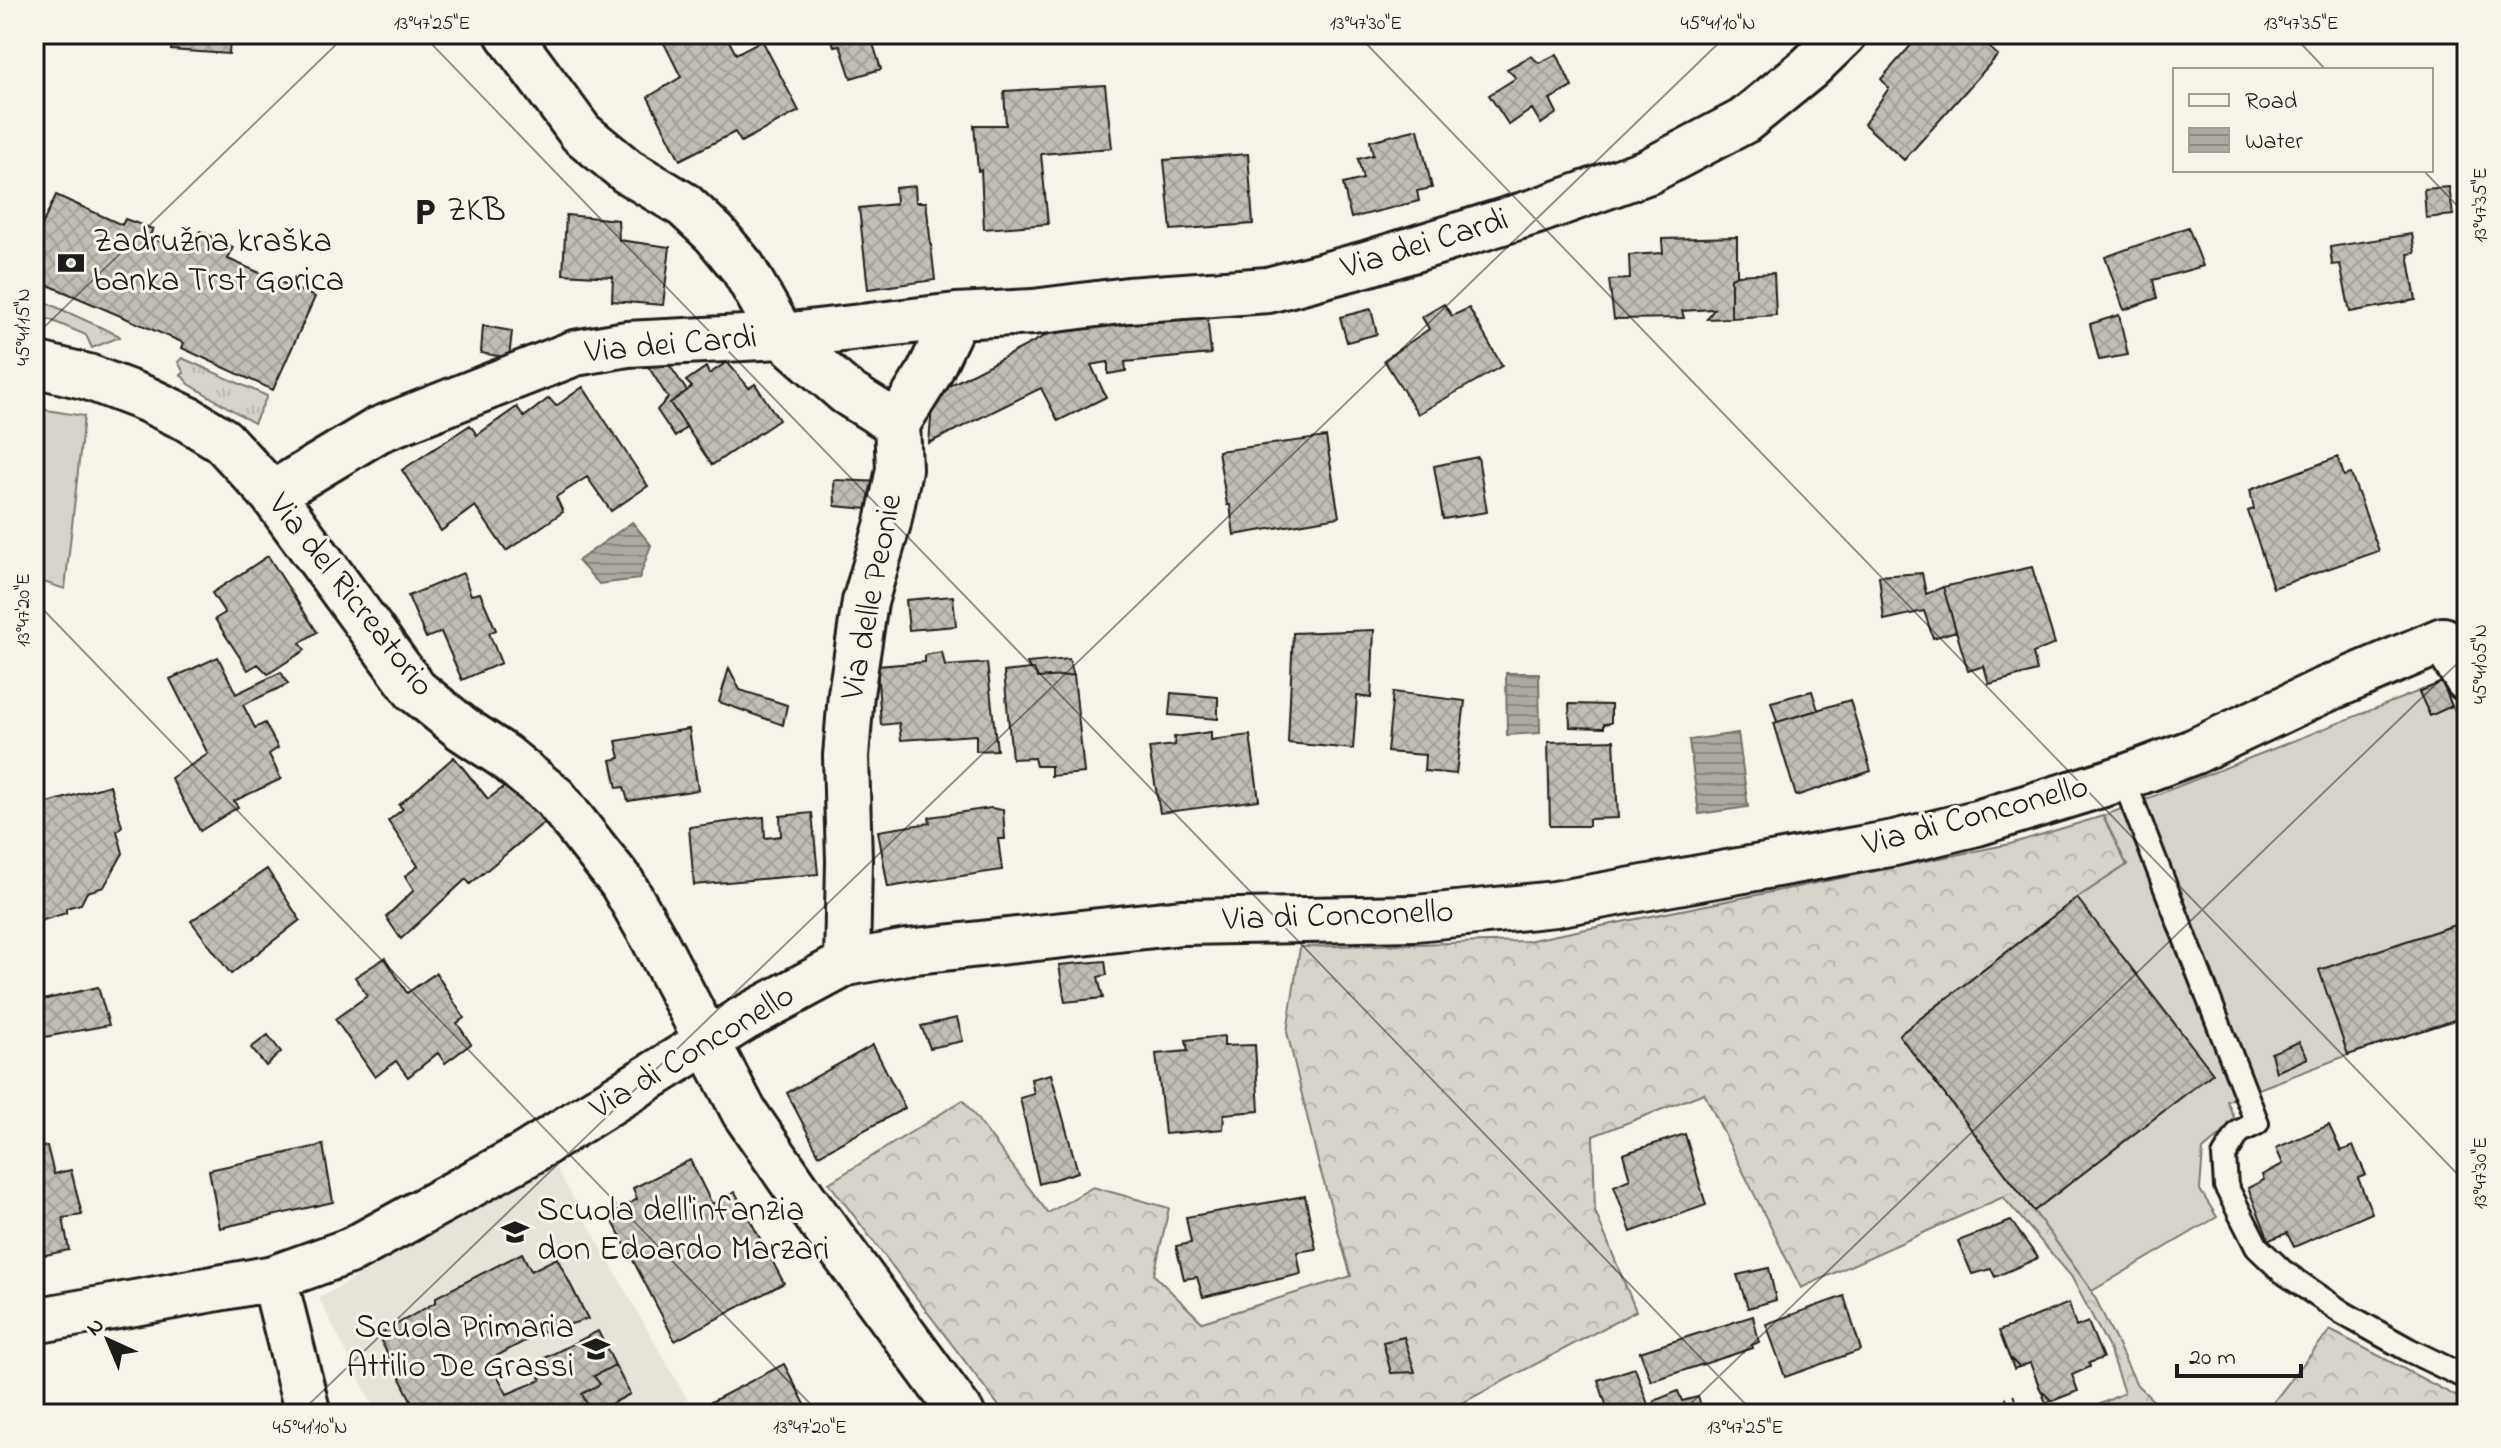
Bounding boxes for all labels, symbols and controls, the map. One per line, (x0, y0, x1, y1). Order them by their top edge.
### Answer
text: 13°47'25"E (394, 10, 470, 39)
text: 13°47'30"E (1330, 10, 1402, 39)
text: 45°41'10"N (1681, 10, 1755, 39)
text: 13°47'35"E (2263, 10, 2339, 39)
legend (2173, 68, 2433, 172)
text: Road (2245, 85, 2298, 120)
text: Water (2245, 125, 2303, 160)
text: 13°47'35"E (2467, 167, 2496, 243)
place label: ZKB (447, 187, 506, 237)
street label: Via dei Cardi (1334, 196, 1515, 294)
parking icon: ZKB (410, 197, 440, 227)
place label: Zadružna kraška banka Trst Gorica (93, 218, 344, 307)
bank icon: Zadružna kraška banka Trst Gorica (56, 248, 86, 278)
text: 45°41'15"N (10, 288, 39, 366)
street label: Via dei Cardi (582, 314, 759, 379)
street label: Via del Ricreatorio (254, 483, 446, 709)
street label: Via delle Peonie (828, 489, 918, 705)
text: 13°47'20"E (10, 573, 39, 647)
text: 45°41'05"N (2467, 624, 2496, 704)
street label: Via di Conconello (1857, 763, 2094, 871)
street label: Via di Conconello (1221, 888, 1454, 946)
street label: Via di Conconello (580, 972, 805, 1135)
text: 13°47'30"E (2467, 1137, 2496, 1209)
place label: Scuola dell'infanzia don Edoardo Marzari (537, 1187, 829, 1276)
school or university icon: Scuola dell'infanzia don Edoardo Marzari (500, 1217, 530, 1247)
north arrow (68, 1300, 148, 1380)
place label: Scuola Primaria Attilio De Grassi (346, 1304, 574, 1393)
text: N (80, 1311, 113, 1344)
scale bar (2177, 1328, 2301, 1378)
school or university icon: Scuola Primaria Attilio De Grassi (581, 1334, 611, 1364)
text: 20 m (2189, 1341, 2236, 1376)
text: 45°41'10"N (273, 1414, 347, 1443)
text: 13°47'20"E (773, 1414, 847, 1443)
text: 13°47'25"E (1707, 1414, 1783, 1443)

